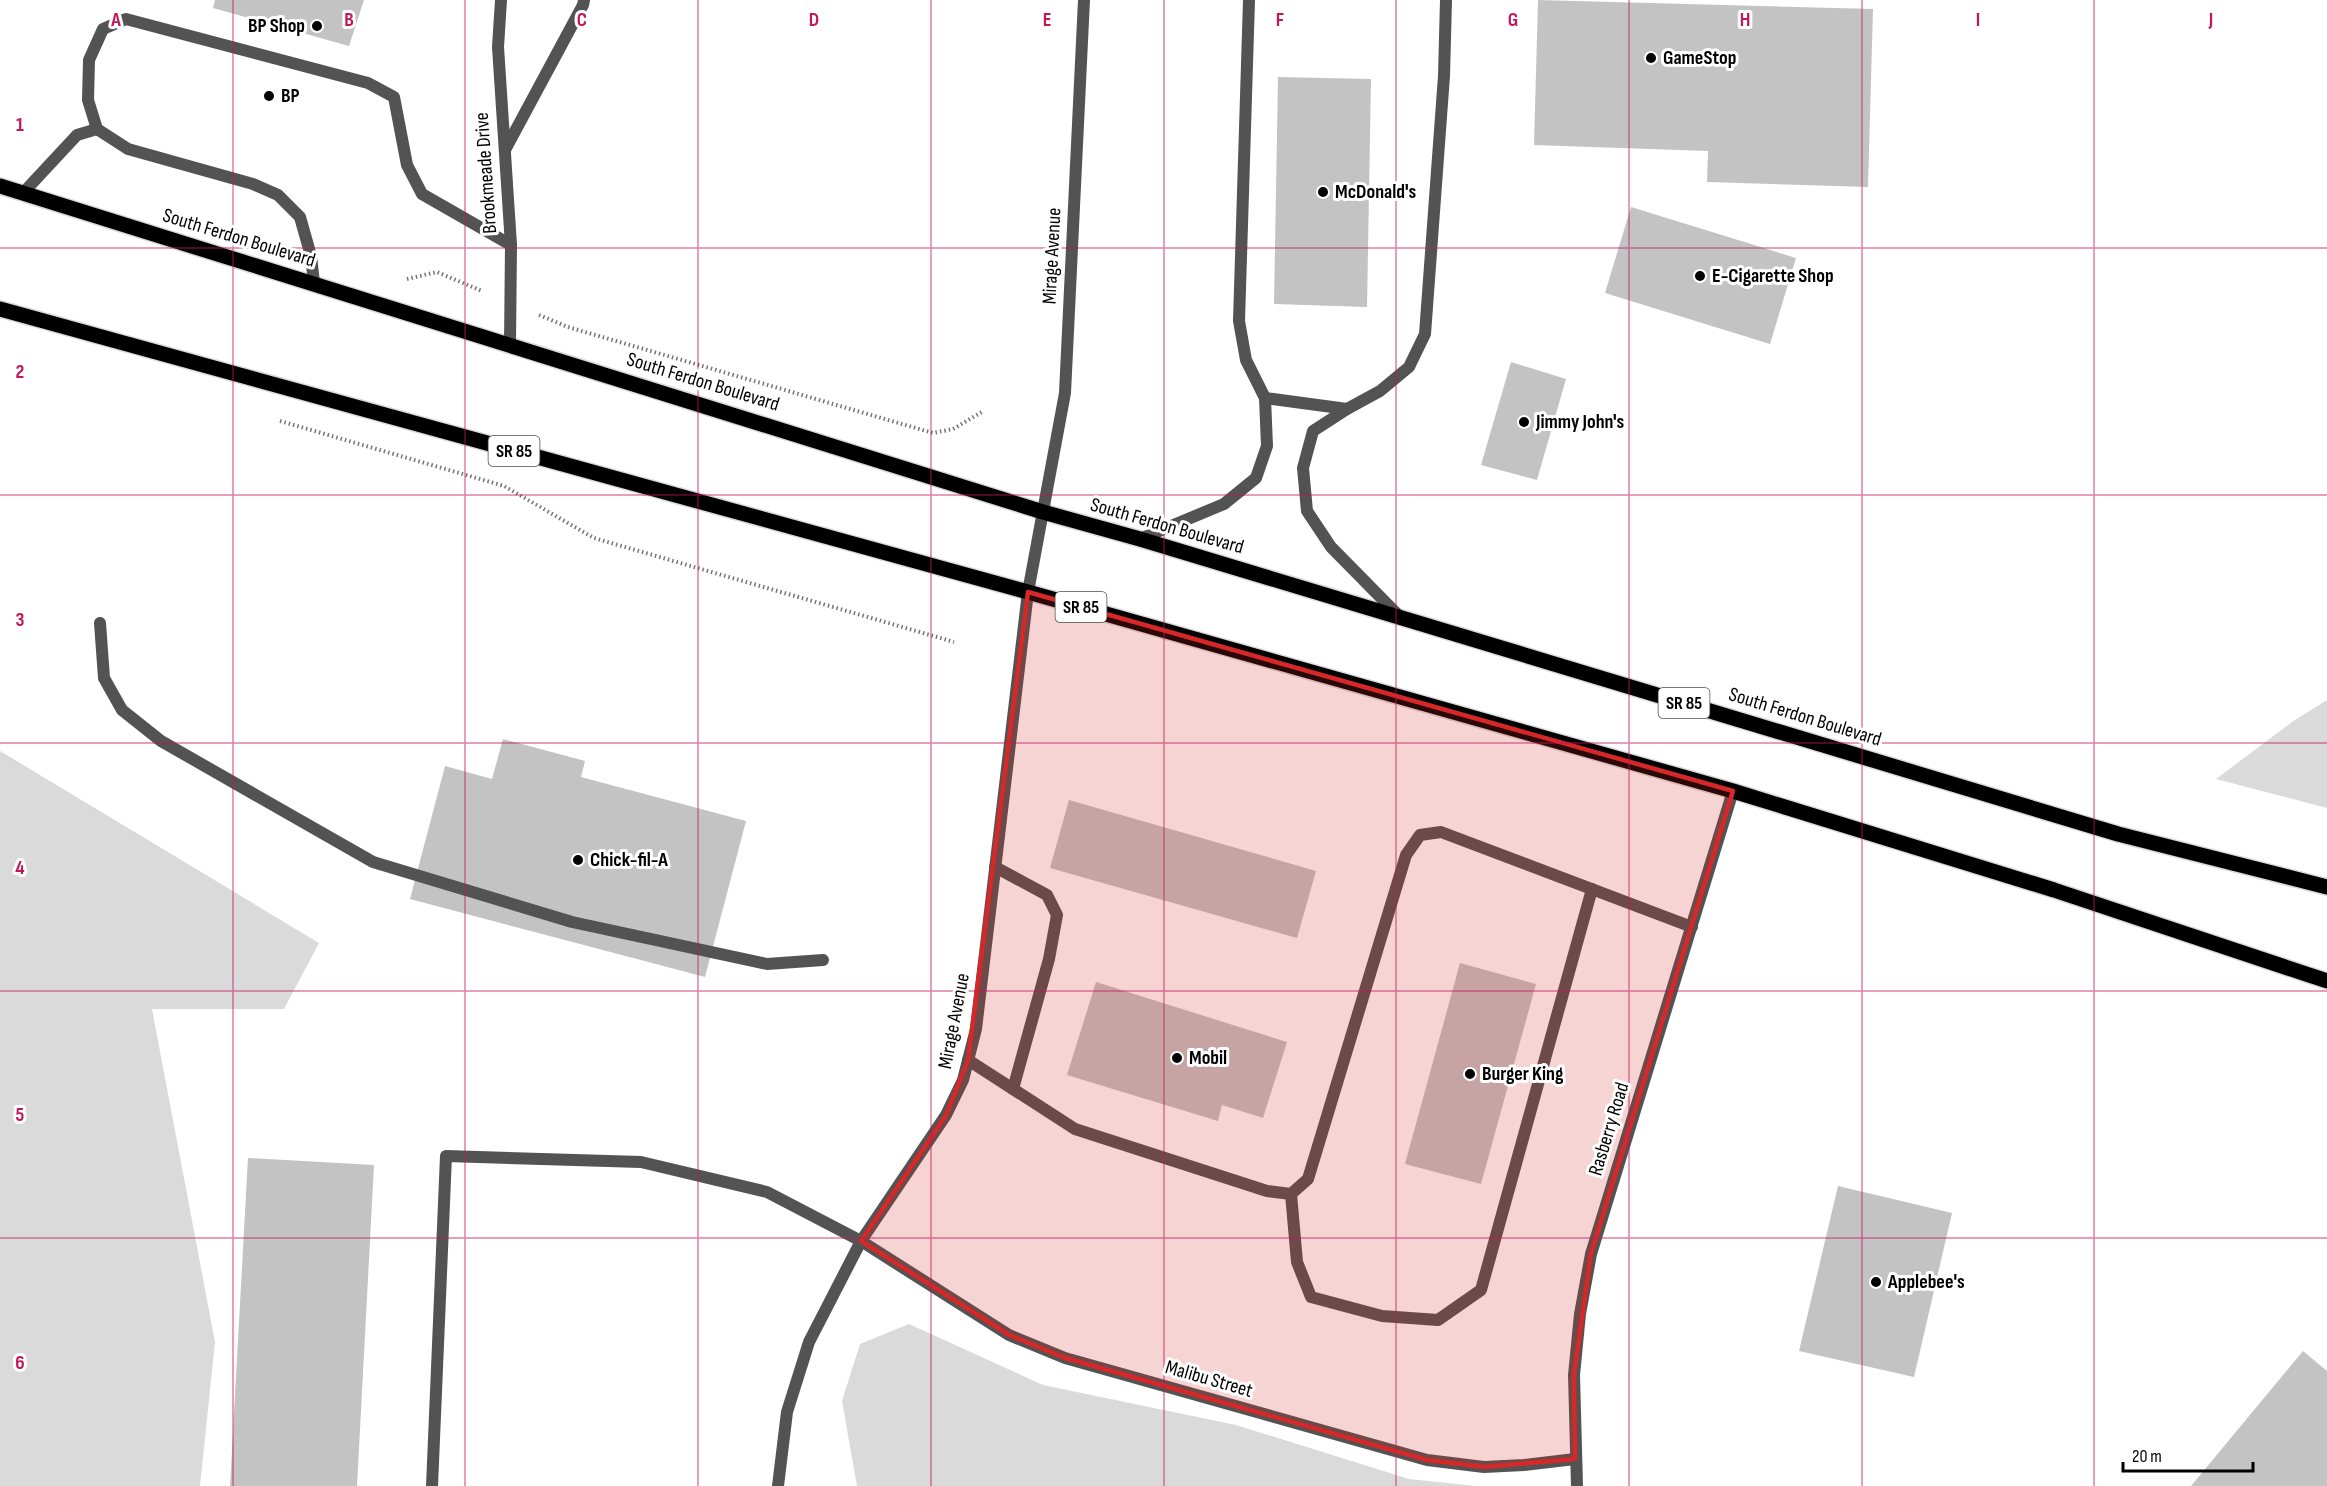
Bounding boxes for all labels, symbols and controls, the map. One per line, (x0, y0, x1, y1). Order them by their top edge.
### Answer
text: A (110, 8, 121, 32)
text: B (344, 8, 354, 32)
text: C (577, 8, 587, 32)
text: D (809, 8, 819, 32)
text: E (1043, 8, 1051, 32)
text: F (1276, 8, 1284, 32)
text: G (1508, 8, 1518, 32)
text: H (1740, 8, 1750, 32)
text: I (1976, 8, 1980, 32)
text: J (2208, 8, 2213, 32)
place label: BP Shop (248, 14, 305, 38)
marker: BP Shop (310, 19, 324, 33)
place label: GameStop (1663, 46, 1736, 70)
marker: GameStop (1644, 51, 1658, 65)
place label: BP (281, 84, 300, 108)
marker: BP (262, 89, 276, 103)
street label: Brookmeade Drive (470, 111, 502, 235)
text: 1 (16, 113, 24, 137)
place label: McDonald's (1335, 180, 1417, 204)
marker: McDonald's (1316, 185, 1330, 199)
street label: South Ferdon Boulevard (160, 203, 318, 273)
street label: Mirage Avenue (1037, 207, 1067, 305)
place label: E-Cigarette Shop (1712, 264, 1834, 288)
marker: E-Cigarette Shop (1693, 269, 1707, 283)
street label: South Ferdon Boulevard (624, 347, 782, 417)
text: 2 (16, 360, 24, 384)
place label: Jimmy John's (1535, 410, 1625, 434)
marker: Jimmy John's (1517, 415, 1531, 429)
road number: SR 85 (488, 436, 540, 466)
street label: South Ferdon Boulevard (1088, 493, 1246, 559)
road number: SR 85 (1056, 592, 1106, 622)
text: 3 (16, 608, 25, 632)
street label: South Ferdon Boulevard (1726, 682, 1884, 752)
road number: SR 85 (1658, 688, 1710, 718)
place label: Chick-fil-A (590, 848, 668, 872)
marker: Chick-fil-A (571, 853, 585, 867)
text: 4 (15, 856, 25, 880)
street label: Mirage Avenue (933, 971, 975, 1071)
place label: Mobil (1189, 1046, 1227, 1070)
marker: Mobil (1170, 1051, 1184, 1065)
place label: Burger King (1482, 1062, 1564, 1086)
marker: Burger King (1463, 1067, 1477, 1081)
street label: Rasberry Road (1583, 1080, 1635, 1178)
text: 5 (16, 1103, 25, 1127)
place label: Applebee's (1887, 1270, 1965, 1294)
marker: Applebee's (1869, 1275, 1883, 1289)
text: 6 (15, 1351, 25, 1375)
street label: Malibu Street (1163, 1355, 1255, 1403)
scale bar (2123, 1435, 2254, 1473)
text: 20 m (2132, 1446, 2162, 1467)

